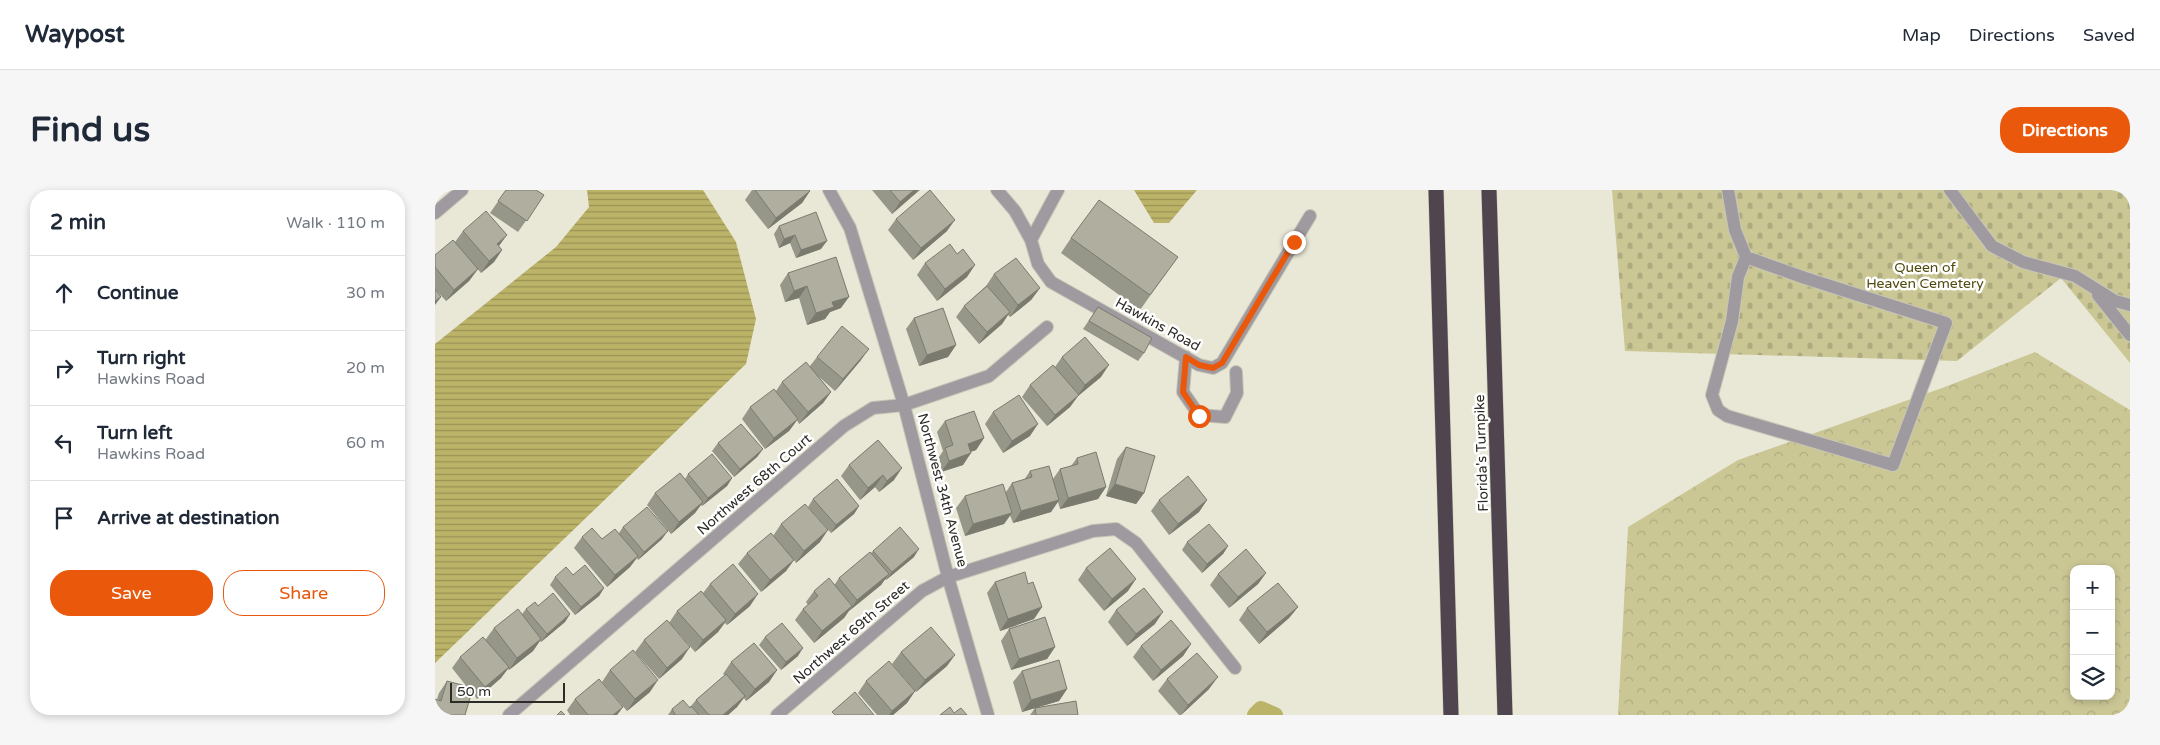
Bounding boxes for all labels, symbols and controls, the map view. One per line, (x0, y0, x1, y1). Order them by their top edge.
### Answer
text: Waypost (25, 20, 125, 49)
text: Map (1902, 24, 1941, 46)
text: Directions (1969, 24, 2055, 46)
text: Saved (2083, 24, 2135, 46)
button: Directions (2000, 107, 2130, 153)
text: Find us (30, 109, 150, 151)
text: 2 min (50, 210, 106, 235)
text: Walk · 110 m (286, 213, 385, 233)
route end (1283, 231, 1306, 254)
park label: Queen of Heaven Cemetery (1866, 259, 1984, 292)
icon: ahead (50, 279, 78, 307)
text: Continue (97, 282, 179, 304)
text: 30 m (346, 283, 385, 303)
street label: Hawkins Road (1112, 294, 1203, 355)
text: Turn right (97, 347, 185, 369)
icon: right (50, 354, 78, 382)
text: 20 m (346, 358, 385, 378)
text: Hawkins Road (97, 369, 205, 389)
street label: Florida's Turnpike (1471, 394, 1492, 512)
route start (1188, 405, 1211, 428)
street label: Northwest 34th Avenue (914, 411, 971, 569)
text: Turn left (97, 422, 173, 444)
icon: left (50, 429, 78, 457)
street label: Northwest 68th Court (694, 430, 815, 539)
text: 60 m (346, 433, 385, 453)
text: Hawkins Road (97, 444, 205, 464)
icon: arrive (50, 504, 78, 532)
text: Arrive at destination (97, 507, 280, 529)
map controls (2070, 565, 2115, 700)
button: + (2070, 565, 2115, 610)
button: Save (50, 570, 213, 616)
button: Share (223, 570, 385, 616)
street label: Northwest 69th Street (790, 577, 913, 687)
button: − (2070, 610, 2115, 655)
button: layers (2070, 655, 2115, 700)
scale bar (450, 680, 565, 703)
text: 50 m (457, 683, 491, 700)

